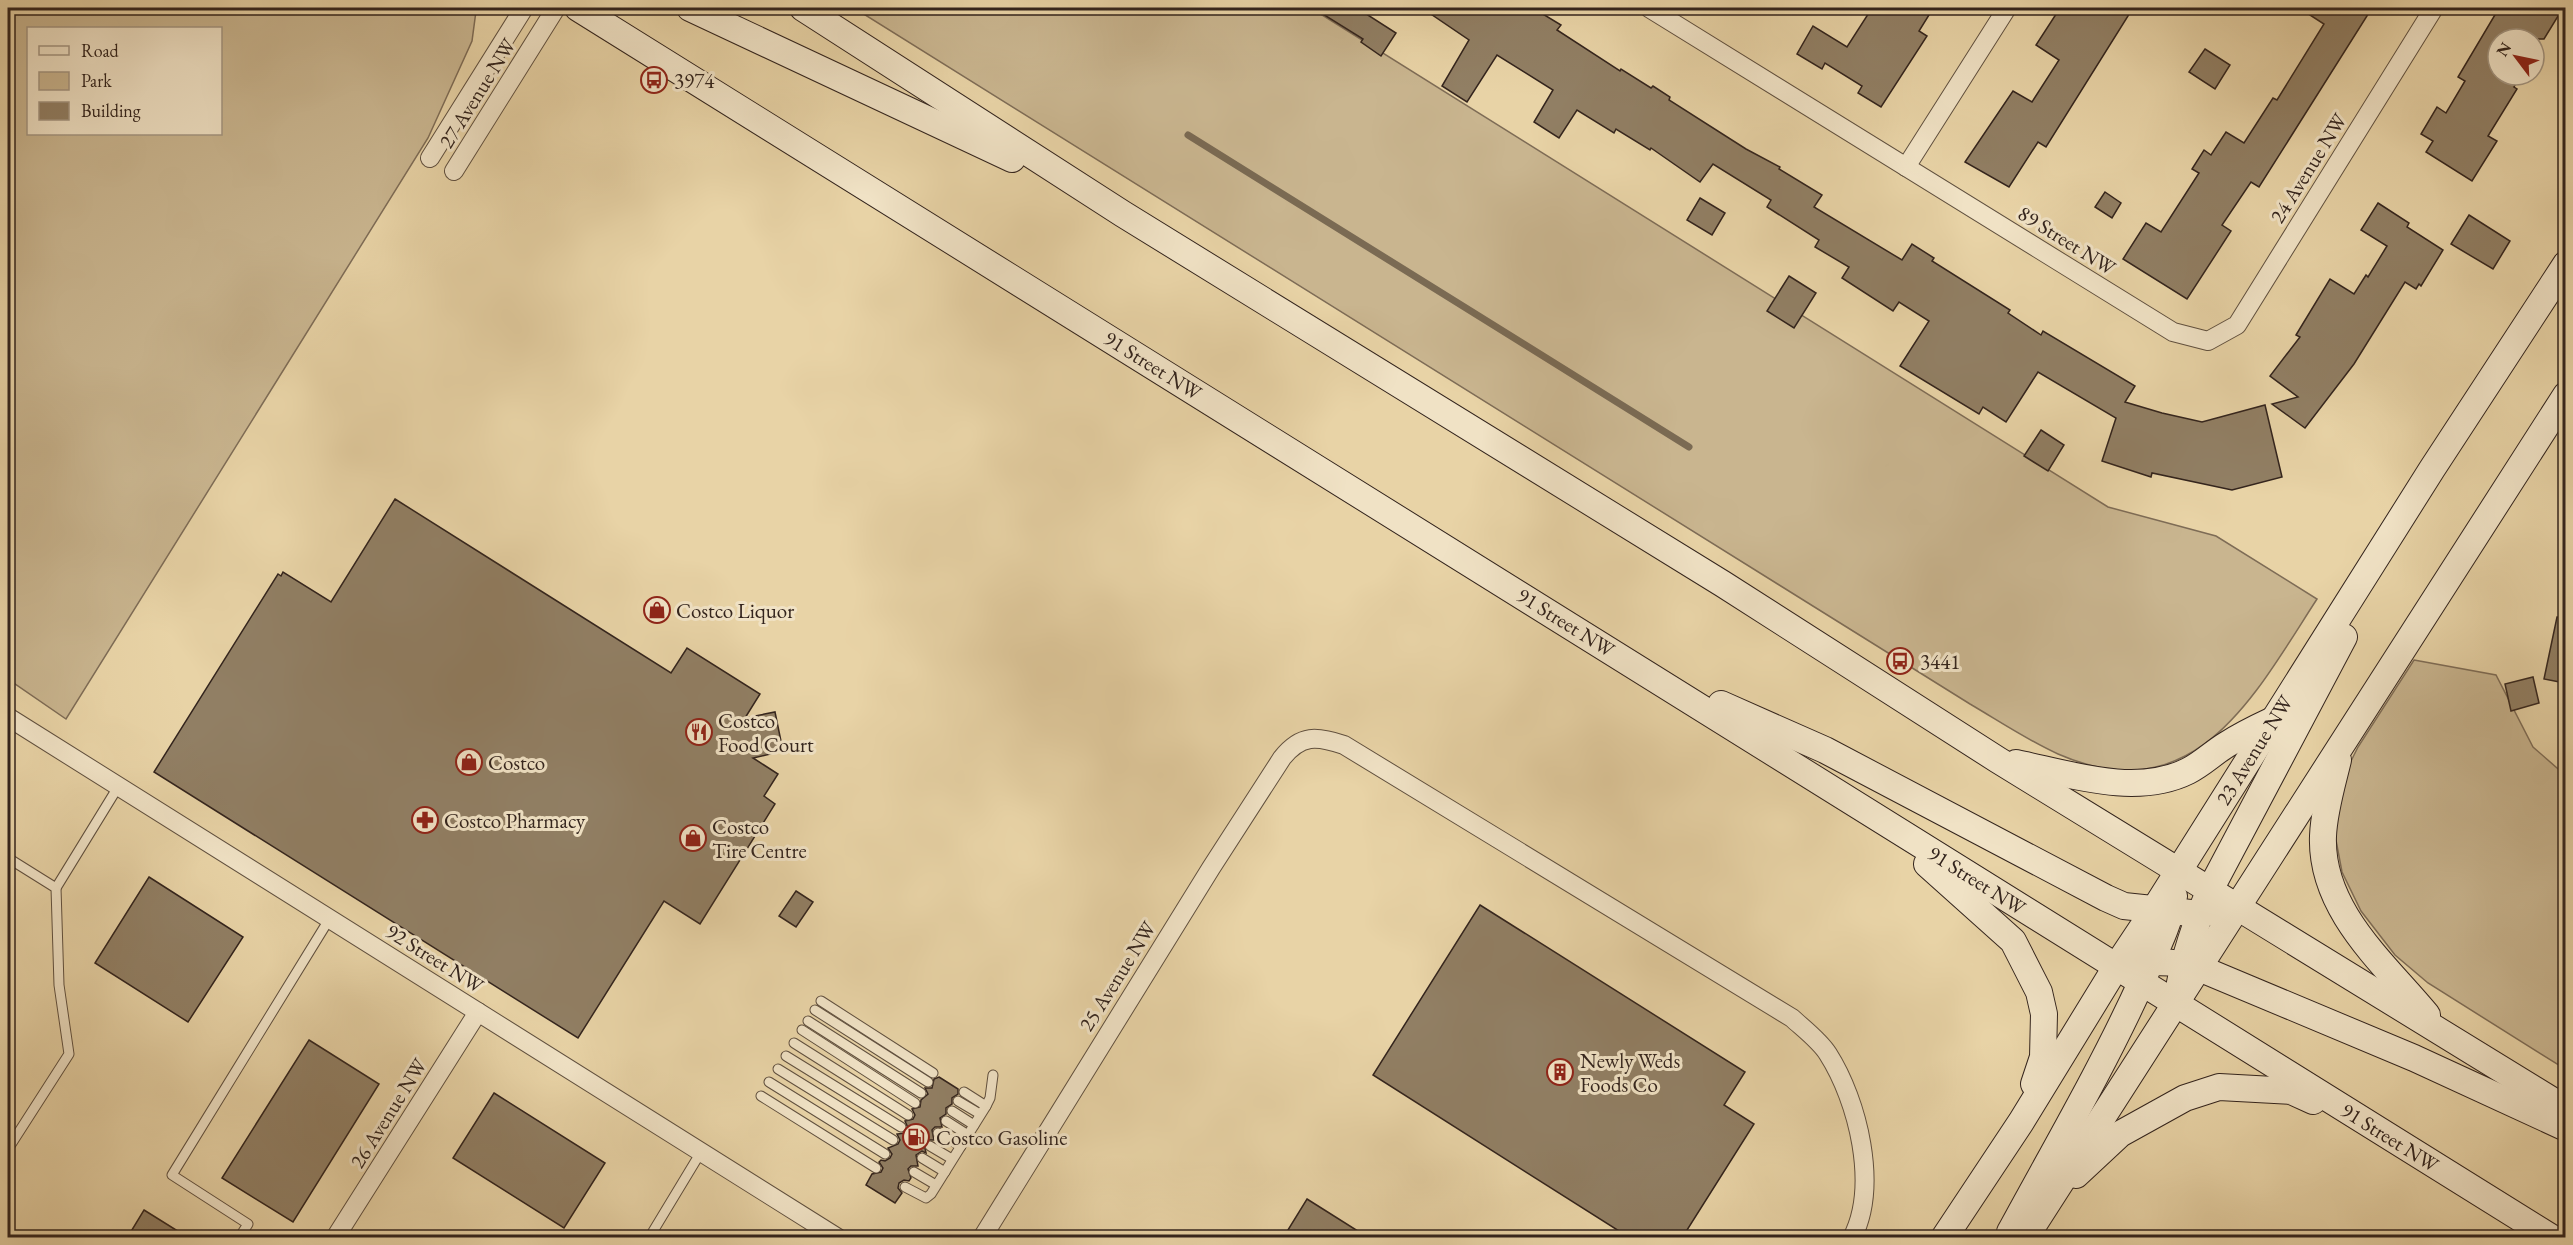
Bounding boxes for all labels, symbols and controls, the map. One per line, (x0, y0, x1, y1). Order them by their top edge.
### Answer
legend (27, 27, 222, 135)
north arrow (2486, 27, 2546, 87)
street label: 27 Avenue NW (433, 32, 522, 153)
text: N (2491, 38, 2516, 60)
text: Road (81, 39, 120, 62)
bus stop icon: 3974 (639, 65, 669, 95)
place label: 3974 (674, 67, 715, 94)
text: Park (81, 69, 112, 92)
text: Building (81, 99, 141, 122)
street label: 24 Avenue NW (2264, 107, 2353, 228)
street label: 89 Street NW (2013, 199, 2122, 281)
street label: 91 Street NW (1099, 324, 1208, 406)
street label: 91 Street NW (1512, 581, 1621, 663)
shop icon: Costco Liquor (642, 595, 672, 625)
place label: Costco Liquor (676, 597, 794, 624)
bus stop icon: 3441 (1885, 646, 1915, 676)
place label: 3441 (1920, 648, 1960, 675)
street label: 23 Avenue NW (2210, 689, 2299, 810)
place label: Costco Food Court (718, 707, 814, 758)
restaurant icon: Costco Food Court (684, 717, 714, 747)
shop icon: Costco (454, 747, 484, 777)
place label: Costco (488, 749, 545, 776)
pharmacy icon: Costco Pharmacy (410, 805, 440, 835)
place label: Costco Pharmacy (444, 807, 586, 834)
place label: Costco Tire Centre (712, 813, 807, 864)
shop icon: Costco Tire Centre (678, 823, 708, 853)
street label: 91 Street NW (1923, 839, 2032, 921)
street label: 25 Avenue NW (1073, 915, 1162, 1036)
street label: 92 Street NW (381, 917, 490, 999)
place label: Newly Weds Foods Co (1580, 1047, 1680, 1098)
street label: 26 Avenue NW (344, 1052, 433, 1173)
building icon: Newly Weds Foods Co (1545, 1057, 1575, 1087)
street label: 91 Street NW (2336, 1096, 2445, 1178)
fuel station icon: Costco Gasoline (901, 1122, 931, 1152)
place label: Costco Gasoline (936, 1124, 1067, 1151)

